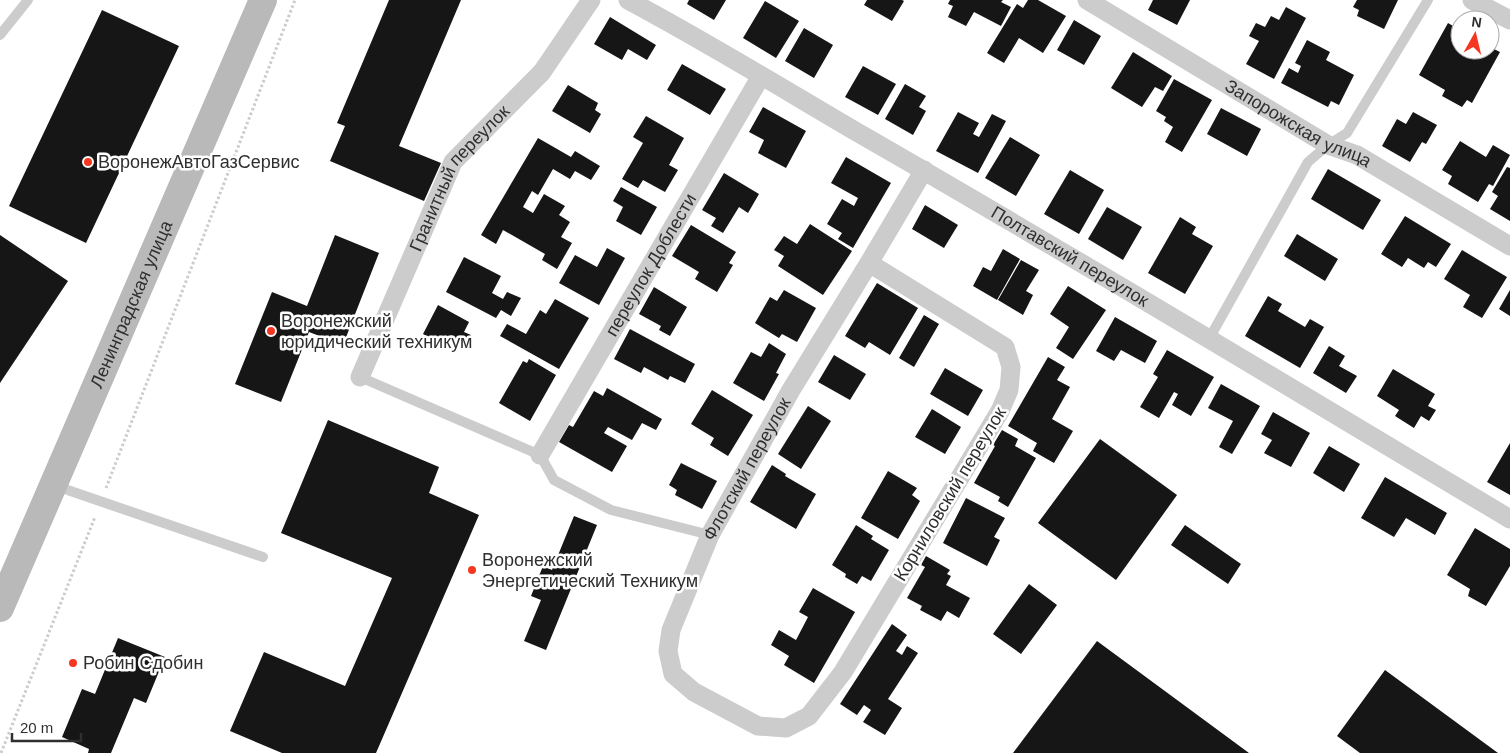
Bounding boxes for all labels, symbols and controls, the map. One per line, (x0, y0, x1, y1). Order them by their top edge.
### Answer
north arrow (1450, 10, 1500, 60)
text: N (1471, 13, 1483, 31)
street label: Запорожская улица (1221, 75, 1376, 172)
street label: Гранитный переулок (406, 101, 513, 254)
place label: ВоронежАвтоГазСервис (98, 152, 300, 172)
marker: ВоронежАвтоГазСервис (82, 156, 94, 168)
street label: переулок Доблести (601, 190, 700, 340)
street label: Полтавский переулок (988, 202, 1152, 311)
street label: Ленинградская улица (86, 216, 177, 391)
place label: Воронежский юридический техникум (281, 311, 472, 352)
marker: Воронежский юридический техникум (265, 325, 277, 337)
street label: Флотский переулок (699, 394, 795, 544)
street label: Корниловский переулок (890, 403, 1010, 585)
place label: Воронежский Энергетический Техникум (482, 550, 698, 591)
marker: Воронежский Энергетический Техникум (466, 564, 478, 576)
place label: Робин Сдобин (83, 653, 203, 673)
marker: Робин Сдобин (67, 657, 79, 669)
scale bar (12, 710, 81, 742)
text: 20 m (20, 719, 53, 736)

